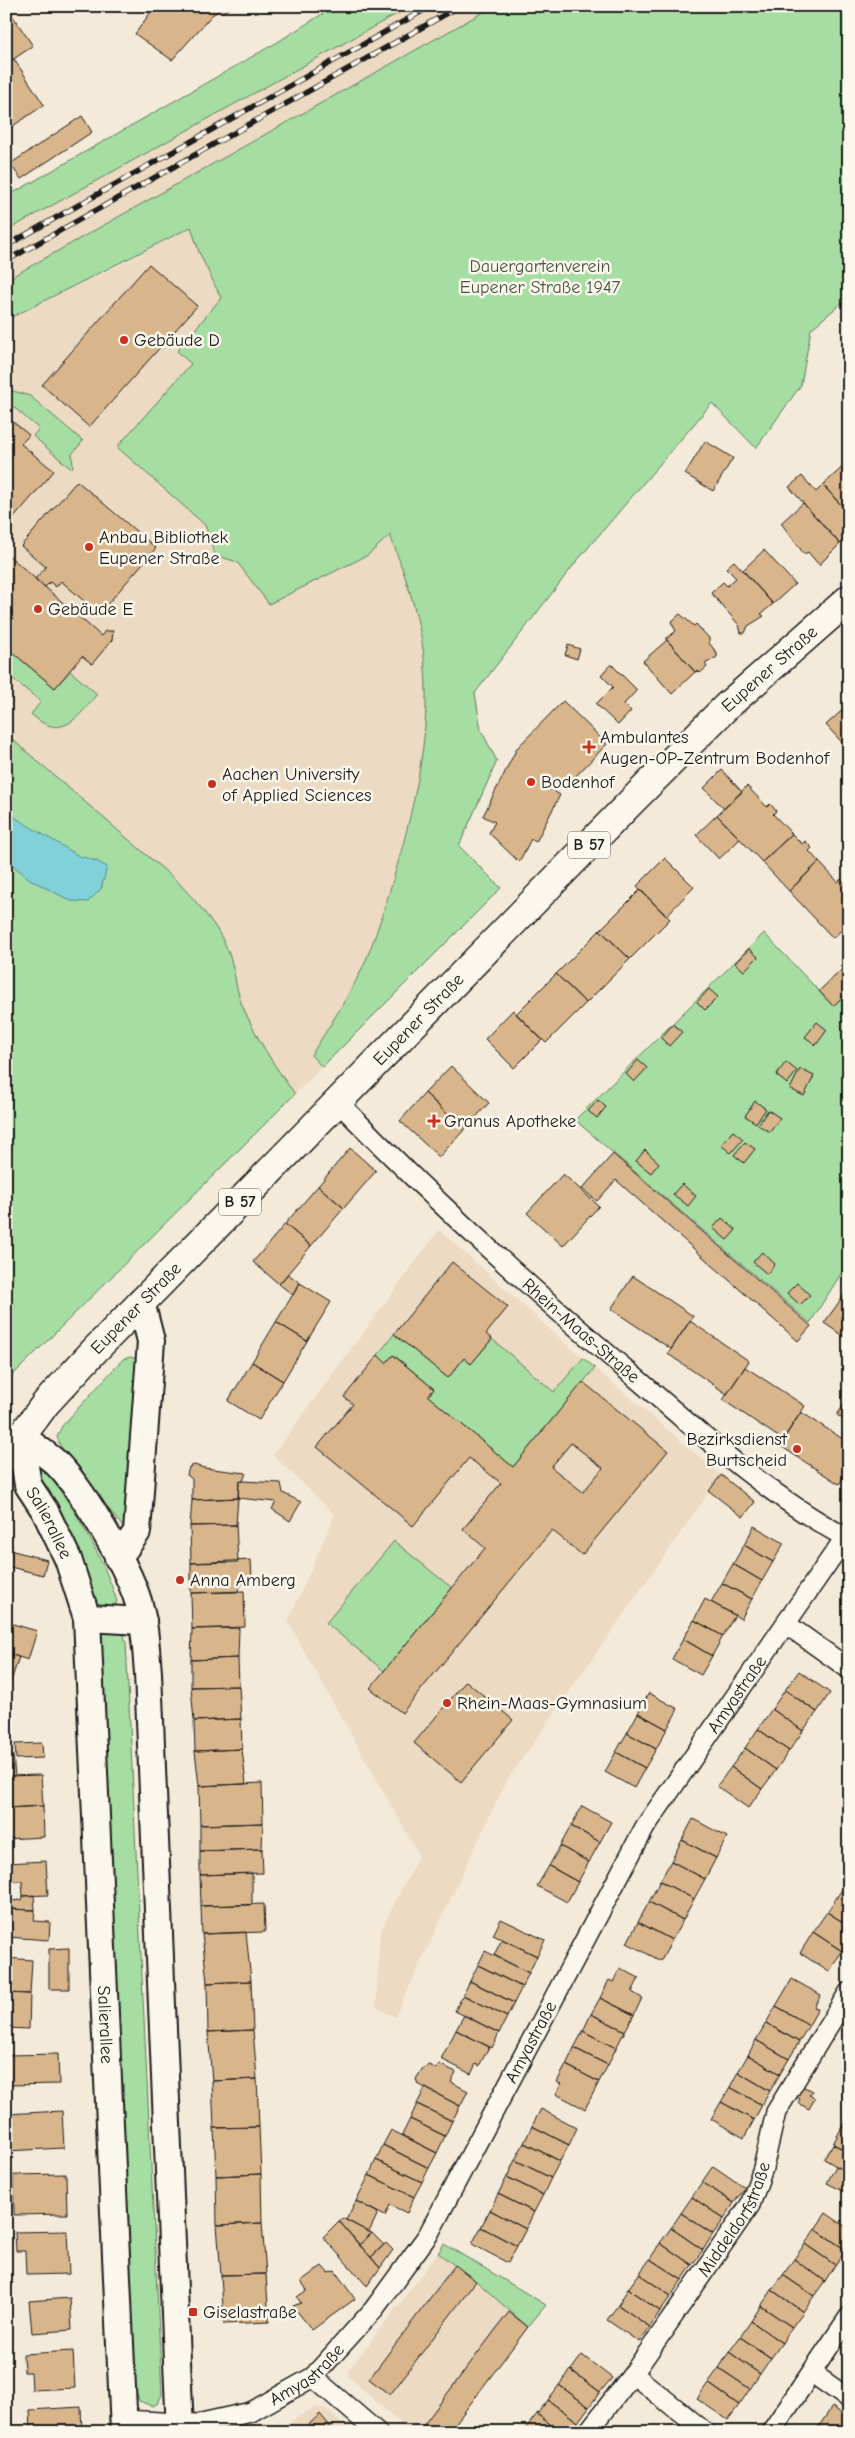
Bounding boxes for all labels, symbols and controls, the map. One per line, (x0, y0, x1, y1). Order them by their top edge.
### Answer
park label: Dauergartenverein Eupener Straße 1947 (460, 256, 621, 298)
place label: Gebäude D (134, 330, 220, 351)
marker: Gebäude D (118, 334, 130, 346)
place label: Anbau Bibliothek Eupener Straße (99, 527, 229, 569)
marker: Anbau Bibliothek Eupener Straße (83, 541, 95, 553)
place label: Gebäude E (48, 599, 134, 620)
marker: Gebäude E (32, 603, 44, 615)
street label: Eupener Straße (717, 621, 822, 717)
place label: Ambulantes Augen-OP-Zentrum Bodenhof (600, 727, 830, 769)
marker: Ambulantes Augen-OP-Zentrum Bodenhof (582, 740, 596, 754)
place label: Aachen University of Applied Sciences (222, 764, 372, 806)
place label: Bodenhof (541, 772, 615, 793)
marker: Bodenhof (525, 776, 537, 788)
marker: Aachen University of Applied Sciences (206, 778, 218, 790)
road number: B 57 (568, 832, 610, 858)
street label: Eupener Straße (369, 969, 468, 1070)
place label: Granus Apotheke (444, 1111, 576, 1132)
marker: Granus Apotheke (428, 1115, 440, 1127)
road number: B 57 (219, 1188, 261, 1216)
street label: Eupener Straße (86, 1258, 186, 1359)
street label: Rhein-Maas-Straße (518, 1274, 644, 1387)
place label: Bezirksdienst Burtscheid (686, 1429, 788, 1471)
marker: Bezirksdienst Burtscheid (791, 1443, 803, 1455)
street label: Salierallee (21, 1483, 77, 1562)
place label: Anna Amberg (190, 1570, 296, 1591)
marker: Anna Amberg (174, 1574, 186, 1586)
street label: Amyastraße (703, 1651, 771, 1737)
place label: Rhein-Maas-Gymnasium (457, 1693, 647, 1714)
marker: Rhein-Maas-Gymnasium (441, 1697, 453, 1709)
street label: Salierallee (93, 1985, 118, 2064)
street label: Amyastraße (500, 1998, 561, 2087)
street label: Middeldorfstraße (693, 2160, 775, 2281)
place label: Giselastraße (203, 2302, 297, 2323)
marker: Giselastraße (187, 2306, 199, 2318)
street label: Amyastraße (266, 2339, 348, 2410)

